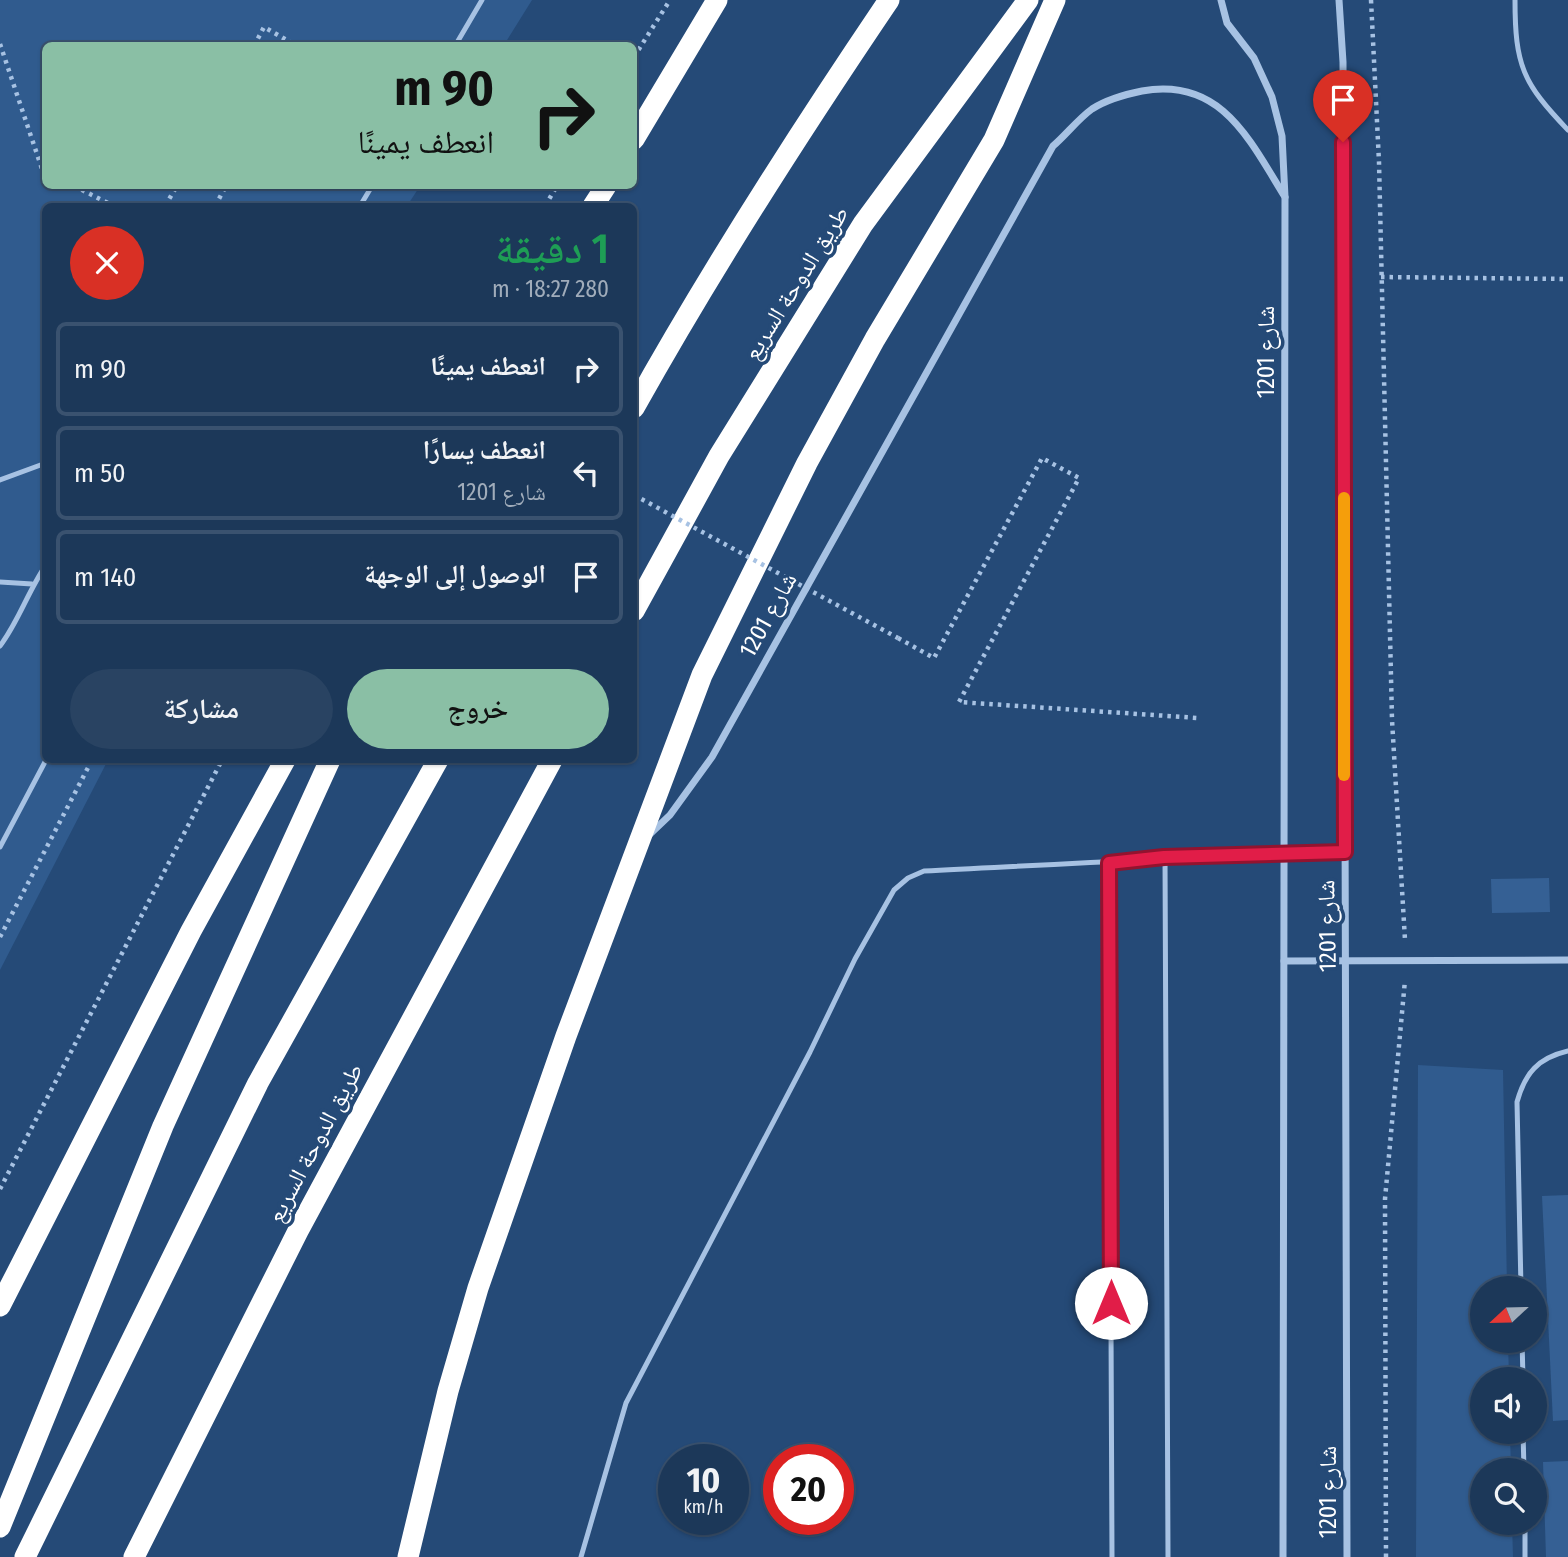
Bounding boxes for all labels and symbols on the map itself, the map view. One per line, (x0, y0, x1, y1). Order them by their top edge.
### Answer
pin (1313, 70, 1373, 142)
street label: طريق الدوحة السريع (737, 201, 855, 366)
street label: شارع 1201 (1252, 306, 1281, 398)
street label: شارع 1201 (733, 568, 804, 663)
street label: شارع 1201 (1312, 880, 1343, 972)
street label: طريق الدوحة السريع (261, 1059, 370, 1228)
position arrow (1074, 1266, 1148, 1340)
north arrow (1470, 1276, 1547, 1353)
speed limit sign: 20 (763, 1444, 854, 1535)
street label: شارع 1201 (1314, 1446, 1343, 1538)

